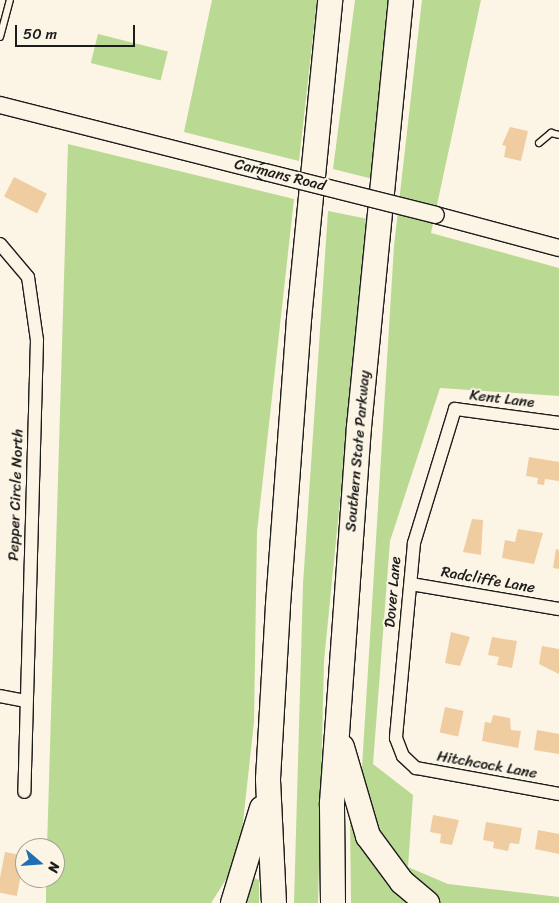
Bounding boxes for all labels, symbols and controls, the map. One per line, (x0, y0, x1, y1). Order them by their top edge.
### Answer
scale bar (18, 15, 138, 47)
text: 50 m (23, 21, 57, 47)
street label: Carmans Road (233, 155, 327, 195)
street label: Southern State Parkway (342, 369, 374, 533)
street label: Kent Lane (468, 386, 536, 412)
street label: Pepper Circle North (5, 429, 27, 561)
street label: Dover Lane (381, 556, 405, 628)
street label: Radcliffe Lane (440, 563, 536, 597)
street label: Hitchcock Lane (436, 747, 538, 783)
north arrow (15, 838, 65, 888)
text: N (40, 859, 67, 876)

